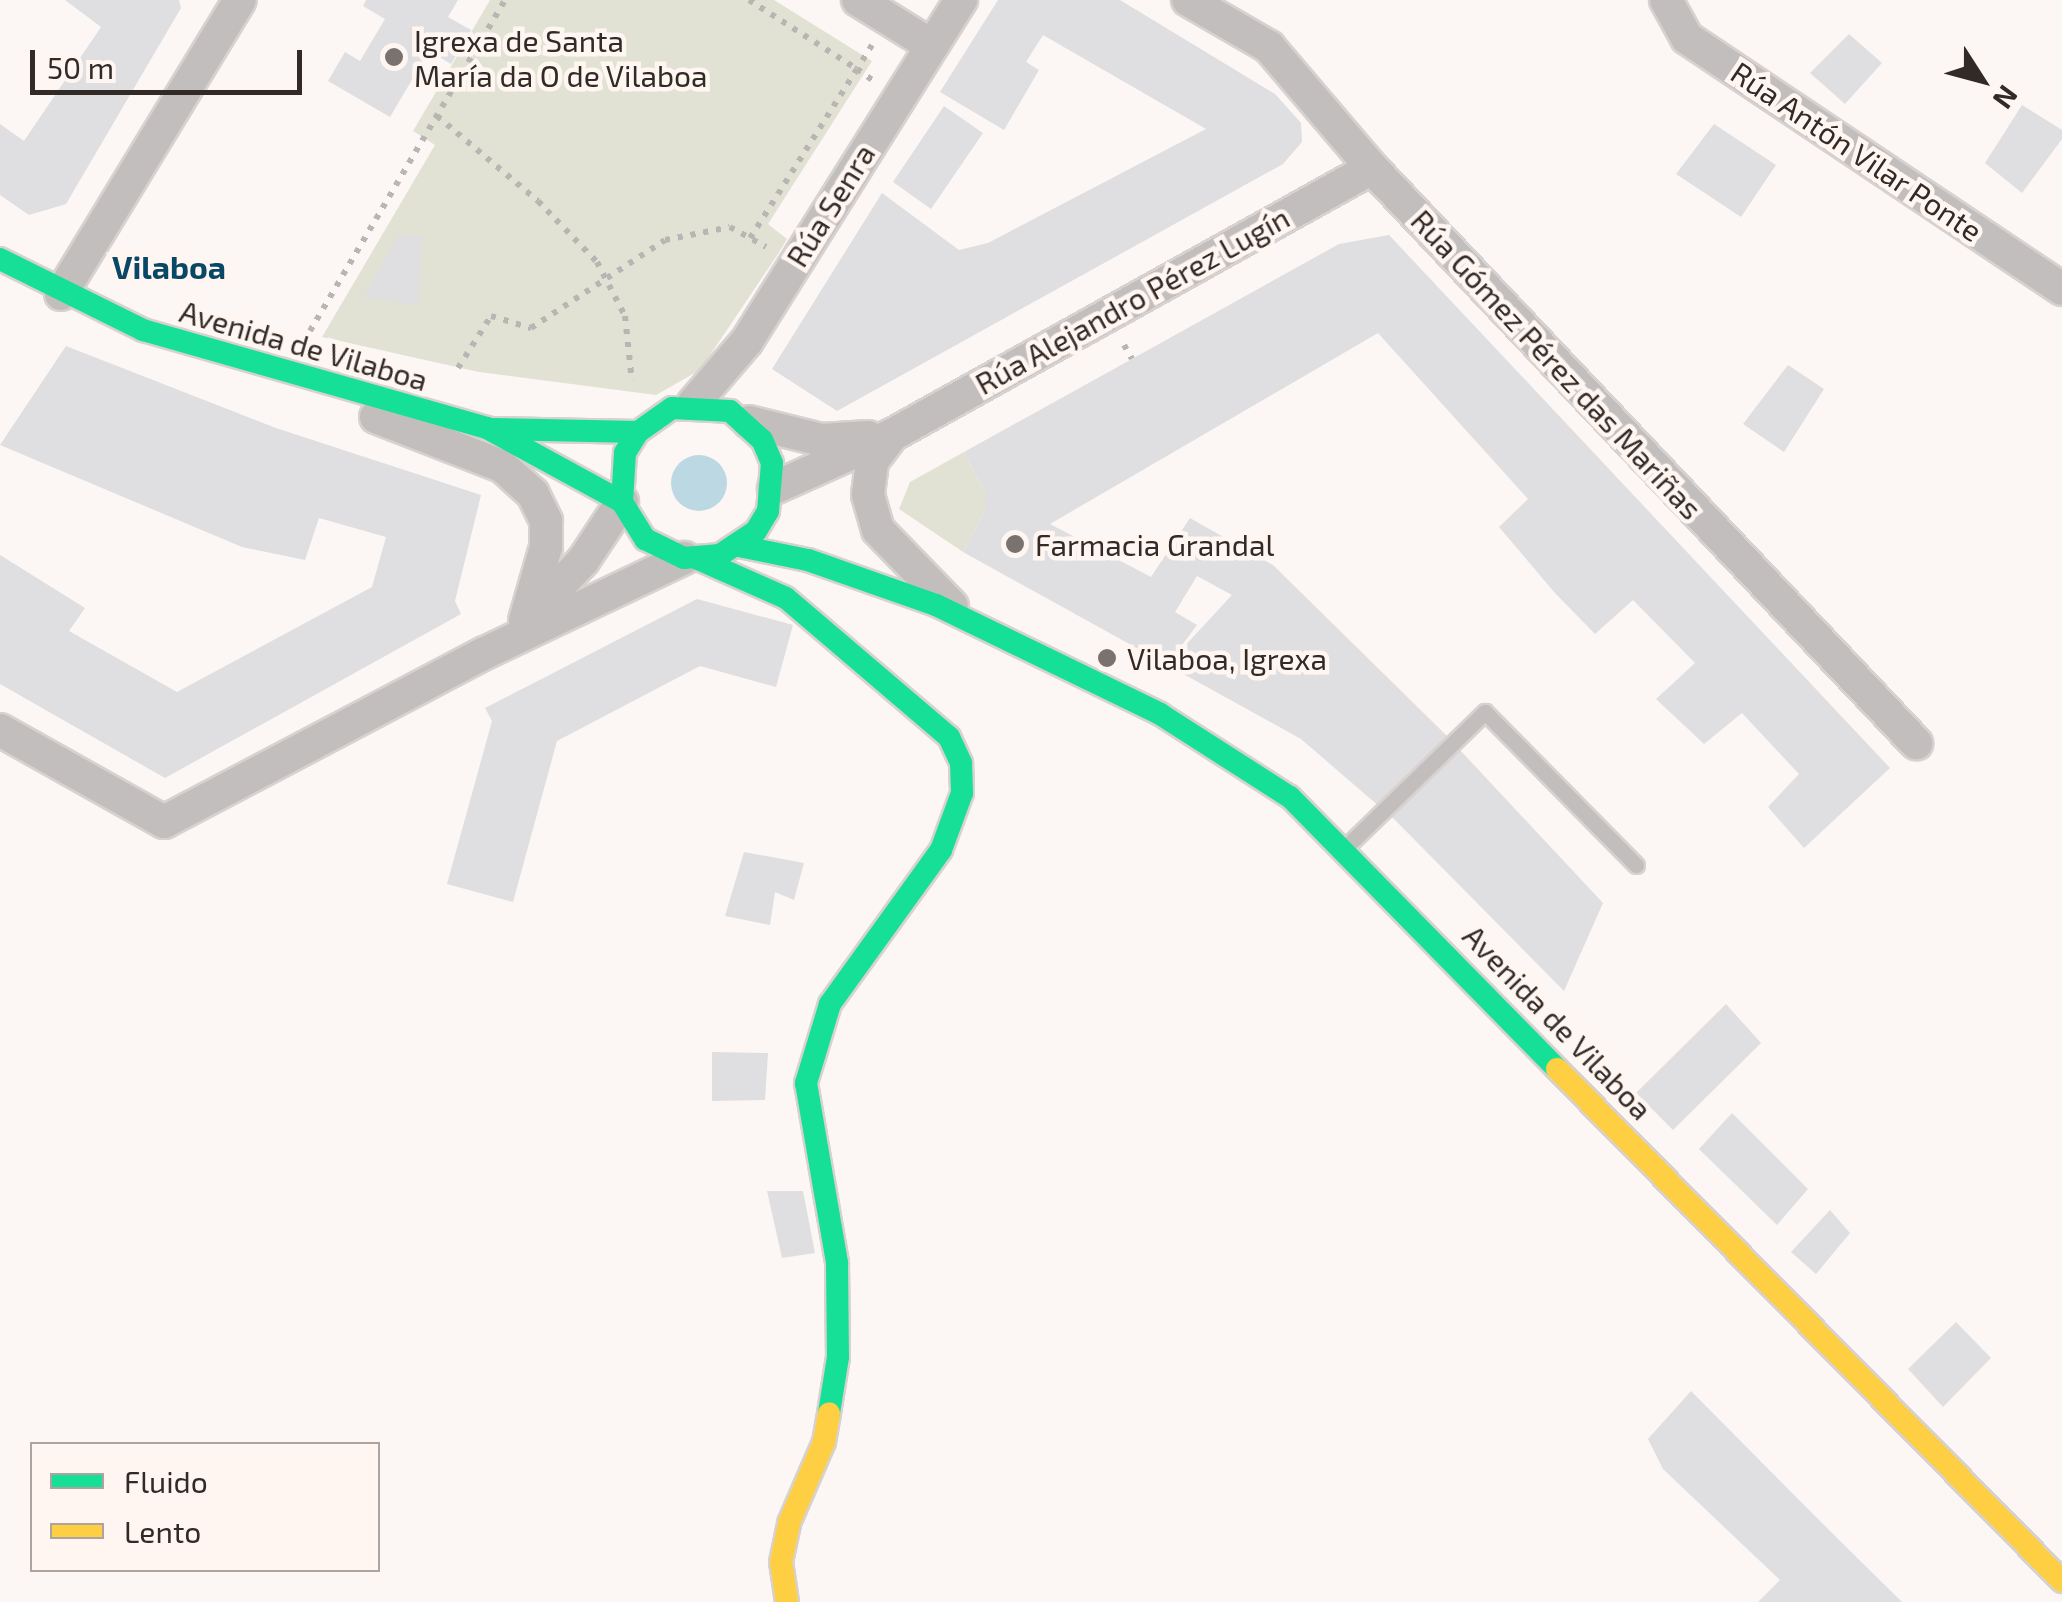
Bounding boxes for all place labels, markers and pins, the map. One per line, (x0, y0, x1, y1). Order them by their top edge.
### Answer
place label: Igrexa de Santa María da O de Vilaboa (414, 22, 708, 92)
marker: Igrexa de Santa María da O de Vilaboa (383, 46, 405, 68)
place label: Farmacia Grandal (1035, 526, 1274, 562)
marker: Farmacia Grandal (1004, 533, 1026, 555)
place label: Vilaboa, Igrexa (1127, 640, 1327, 676)
marker: Vilaboa, Igrexa (1096, 647, 1118, 669)

